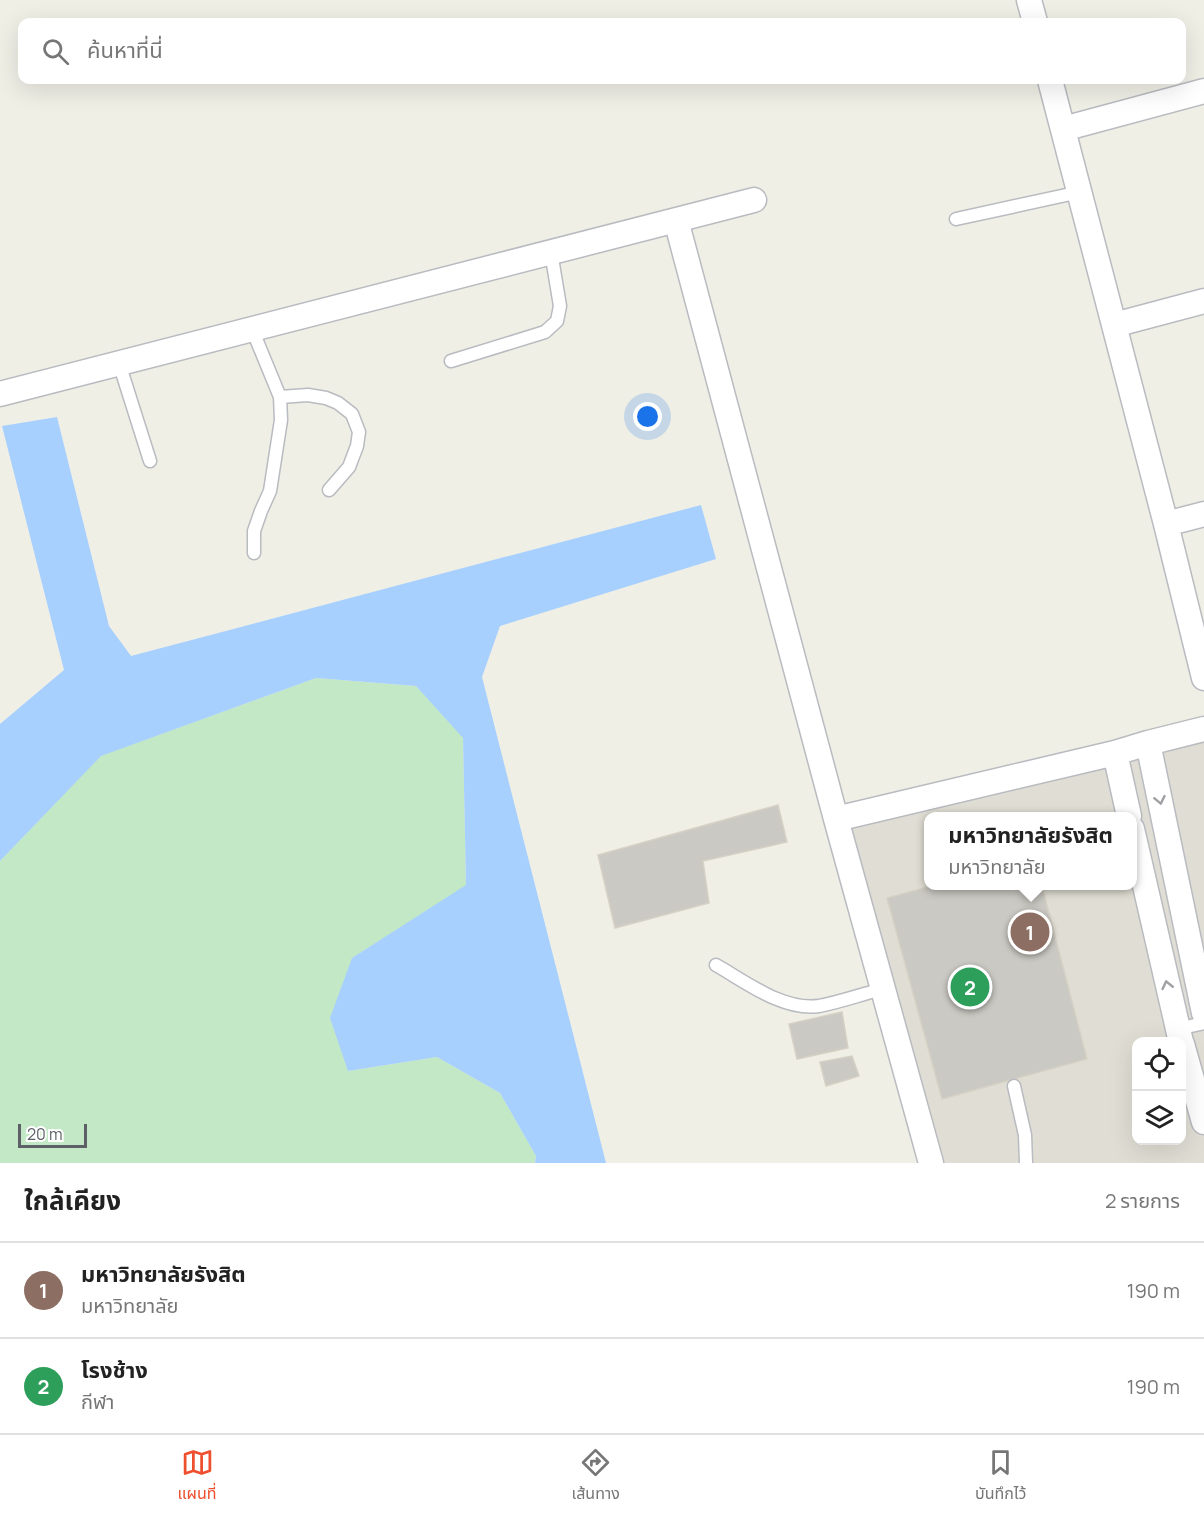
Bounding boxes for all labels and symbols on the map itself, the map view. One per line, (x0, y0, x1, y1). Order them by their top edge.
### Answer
your location (633, 402, 662, 431)
one-way arrow (1152, 795, 1165, 805)
pin: 1 (1010, 910, 1050, 954)
pin: 2 (950, 964, 990, 1010)
one-way arrow (1161, 980, 1174, 990)
scale bar (18, 1121, 87, 1148)

